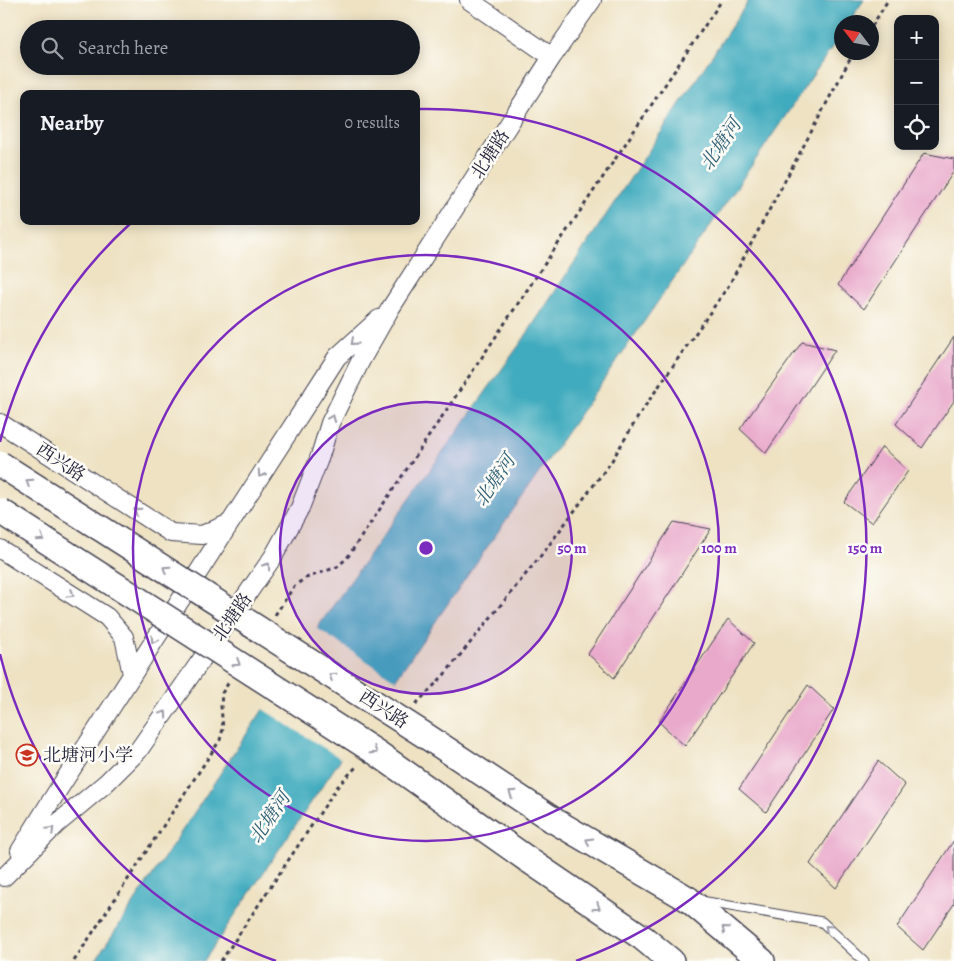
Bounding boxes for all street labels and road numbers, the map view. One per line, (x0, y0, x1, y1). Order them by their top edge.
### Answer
street label: 北塘路 (465, 125, 515, 183)
street label: 西兴路 (32, 437, 90, 487)
street label: 北塘路 (207, 588, 257, 646)
street label: 西兴路 (355, 684, 413, 734)

